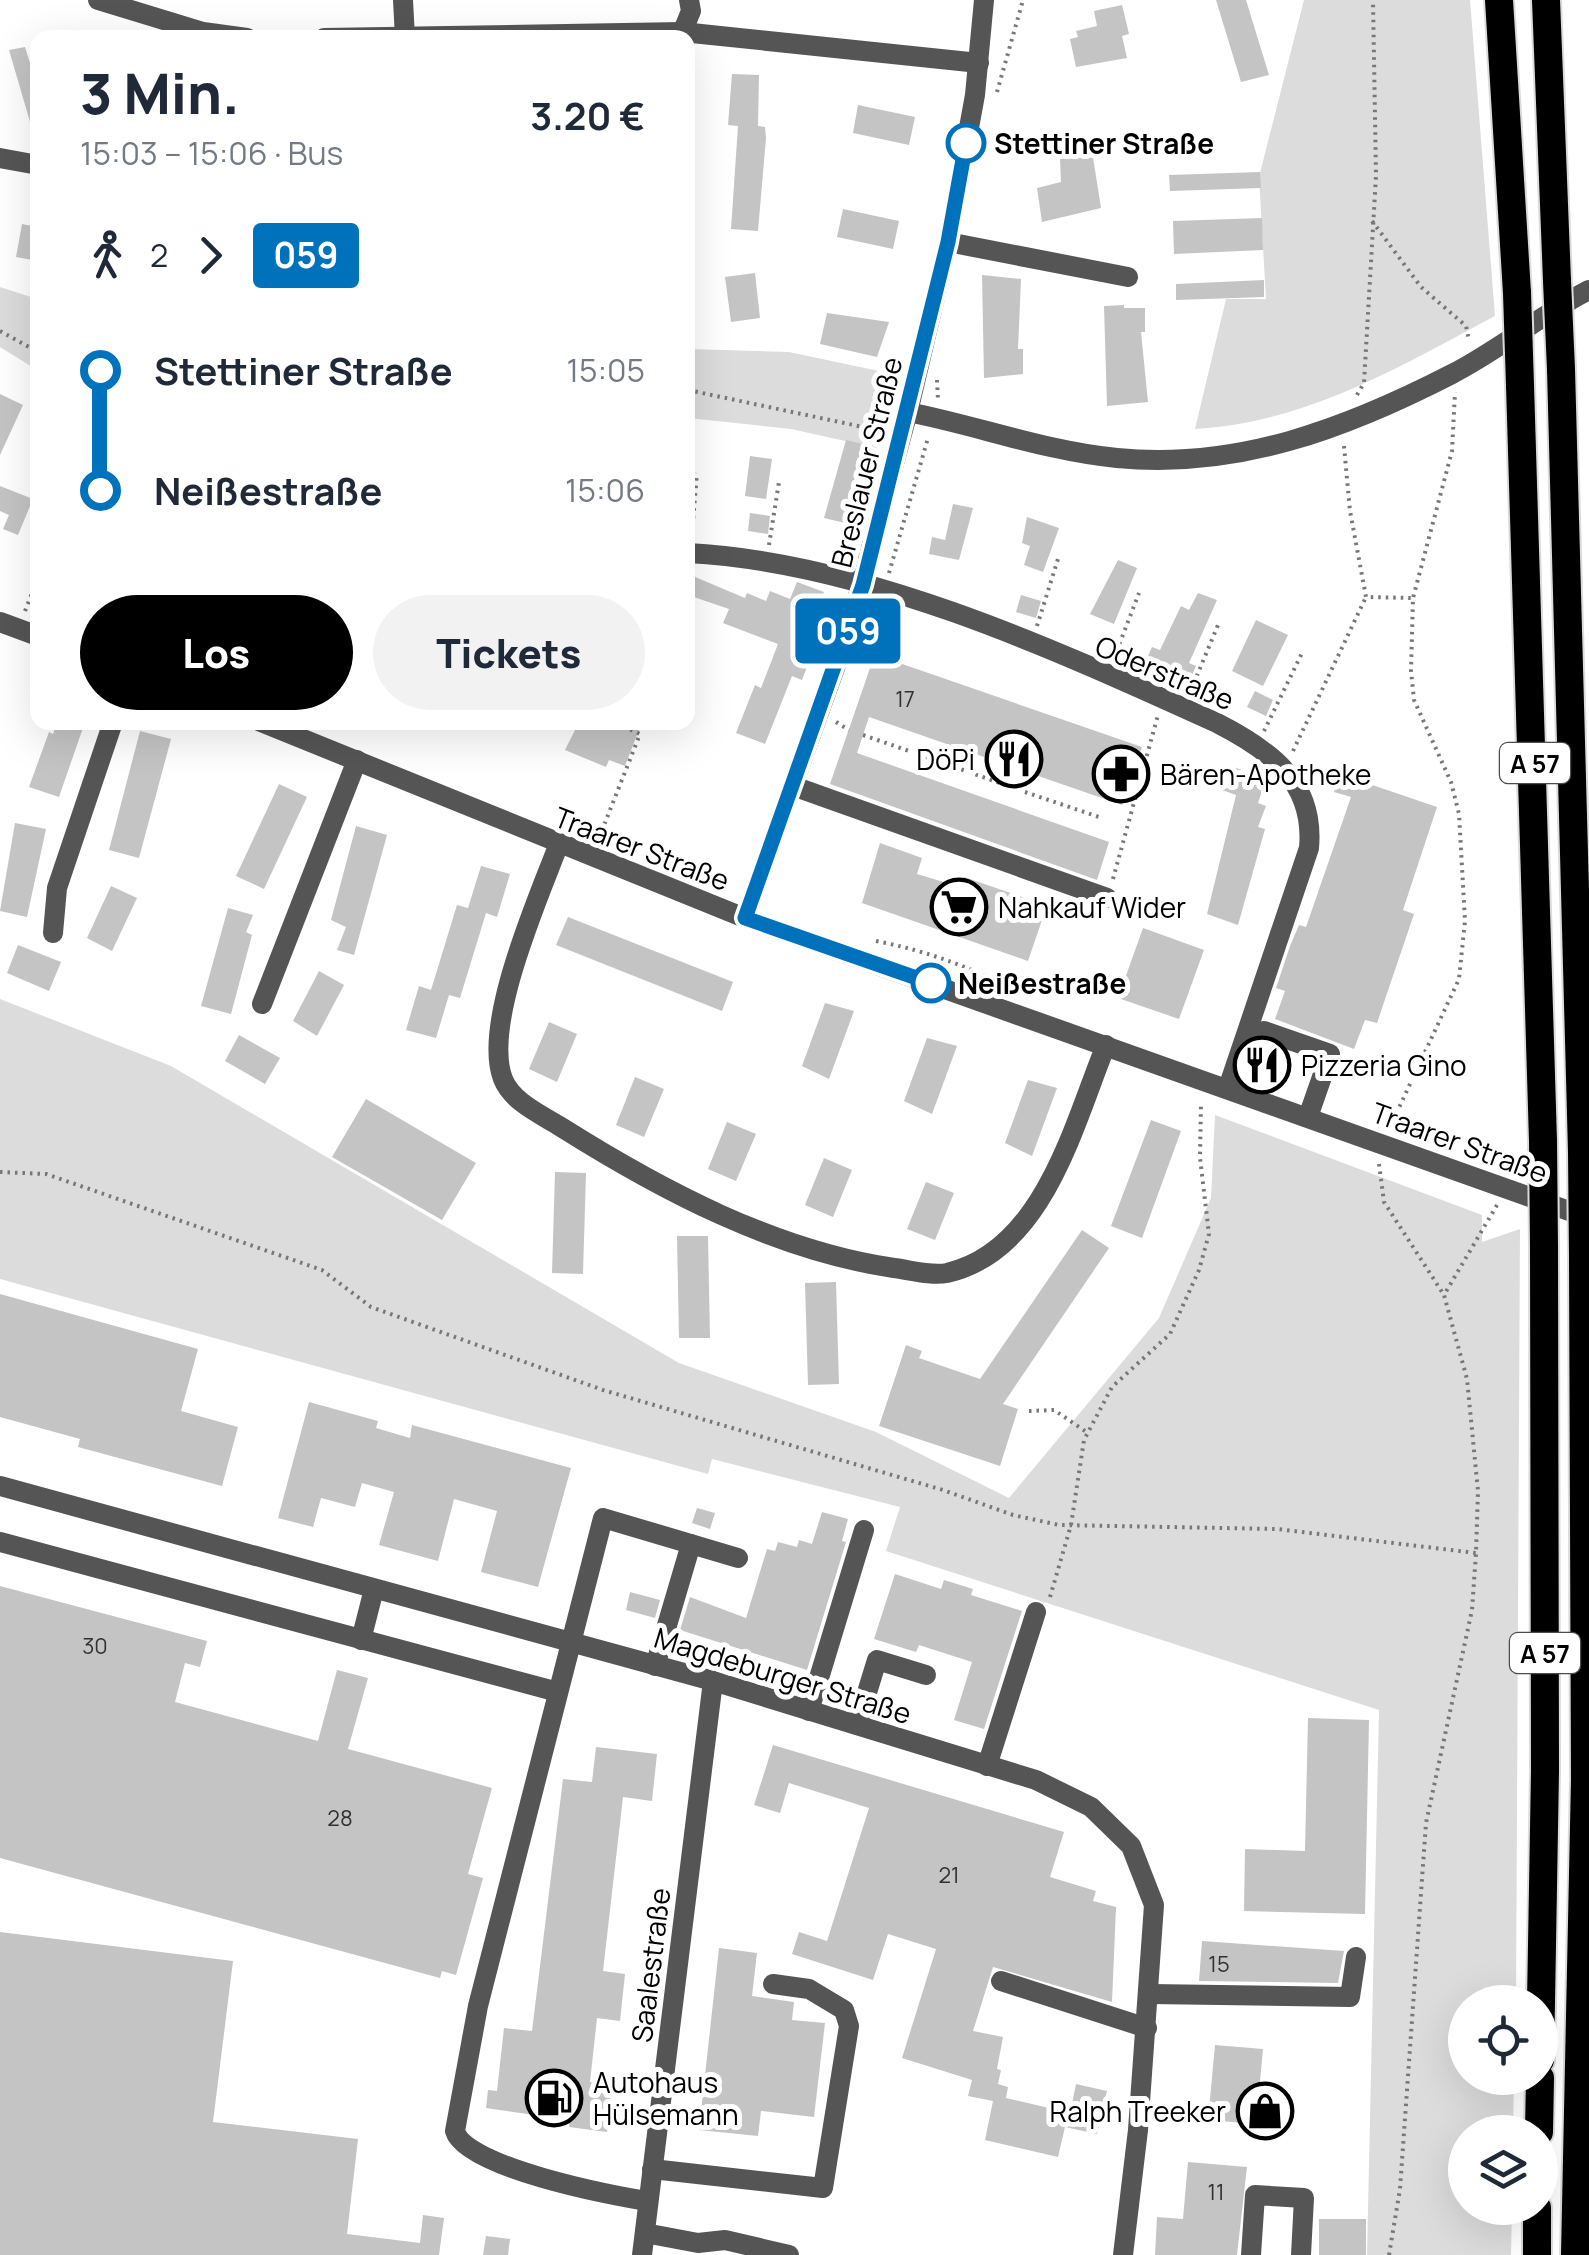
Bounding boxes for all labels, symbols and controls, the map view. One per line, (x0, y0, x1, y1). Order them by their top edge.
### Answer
text: 3 Min. (80, 55, 240, 131)
text: 3.20 € (530, 89, 645, 141)
marker: Stettiner Straße (947, 124, 985, 162)
place label: Stettiner Straße (994, 124, 1214, 162)
text: 15:03 – 15:06 · Bus (80, 131, 343, 175)
icon: walk (80, 228, 135, 283)
icon: forward (183, 228, 238, 283)
text: 059 (273, 231, 339, 279)
text: 2 (150, 233, 168, 277)
text: Stettiner Straße (154, 344, 453, 396)
text: 15:05 (566, 348, 645, 392)
street label: Breslauer Straße (821, 353, 911, 571)
text: Neißestraße (154, 464, 382, 516)
text: 15:06 (565, 468, 645, 512)
button: Los (80, 595, 353, 710)
button: Tickets (373, 595, 645, 710)
line badge: 059 (790, 598, 906, 664)
text: 059 (815, 607, 881, 655)
street label: Oderstraße (1090, 626, 1240, 718)
house number: 17 (895, 684, 915, 714)
restaurant icon: DöPi (984, 729, 1044, 789)
place label: DöPi (916, 740, 975, 778)
road number: A 57 (1500, 743, 1570, 783)
pharmacy icon: Bären-Apotheke (1091, 744, 1151, 804)
place label: Bären-Apotheke (1160, 755, 1371, 793)
street label: Traarer Straße (549, 797, 735, 899)
supermarket icon: Nahkauf Wider (929, 877, 989, 937)
place label: Nahkauf Wider (998, 888, 1186, 926)
marker: Neißestraße (912, 964, 950, 1002)
place label: Neißestraße (958, 964, 1126, 1002)
restaurant icon: Pizzeria Gino (1232, 1035, 1292, 1095)
place label: Pizzeria Gino (1301, 1046, 1467, 1084)
street label: Traarer Straße (1367, 1093, 1553, 1191)
street label: Magdeburger Straße (650, 1618, 916, 1732)
house number: 30 (82, 1631, 108, 1661)
road number: A 57 (1510, 1633, 1580, 1673)
house number: 28 (327, 1803, 353, 1833)
house number: 21 (938, 1860, 960, 1890)
street label: Saalestraße (622, 1886, 678, 2044)
house number: 15 (1208, 1949, 1230, 1979)
map controls (1448, 1985, 1558, 2225)
button: locate (1448, 1985, 1558, 2095)
place label: Autohaus Hülsemann (593, 2063, 739, 2133)
fuel station icon: Autohaus Hülsemann (524, 2068, 584, 2128)
shop icon: Ralph Treeker (1235, 2081, 1295, 2141)
place label: Ralph Treeker (1050, 2092, 1226, 2130)
button: layers (1448, 2115, 1558, 2225)
house number: 11 (1207, 2177, 1225, 2207)

